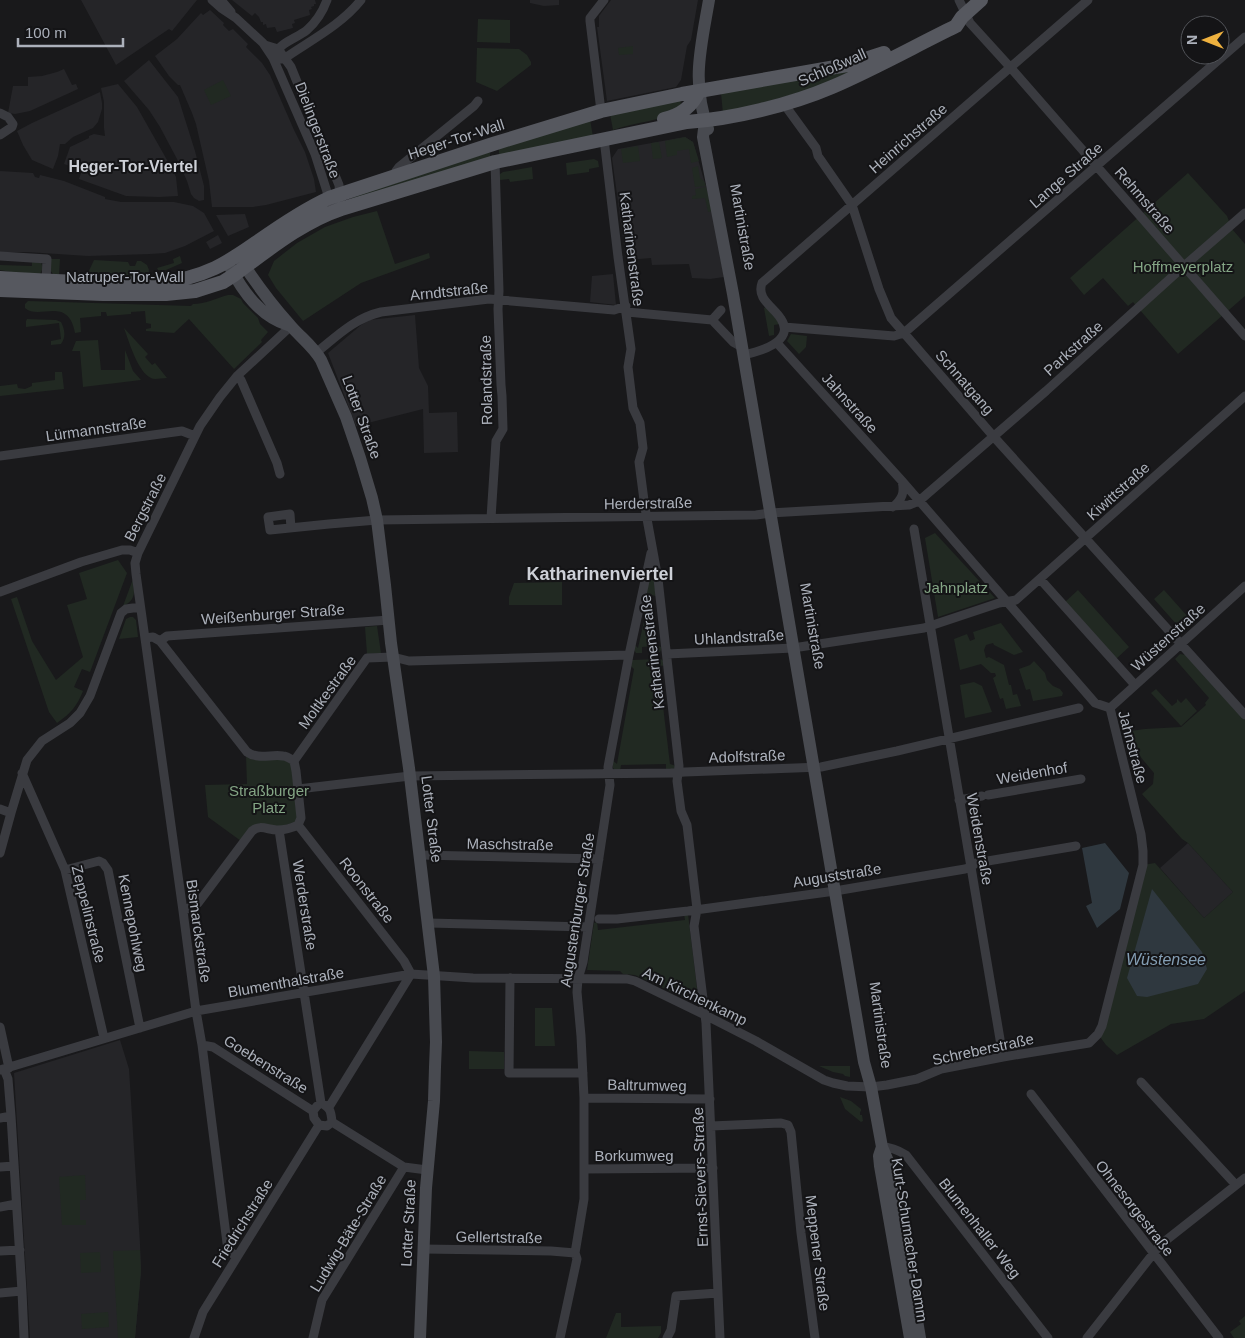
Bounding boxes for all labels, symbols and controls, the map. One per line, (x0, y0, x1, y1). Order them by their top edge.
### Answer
scale bar (18, 15, 122, 47)
north arrow (1180, 15, 1230, 65)
text: 100 m (25, 24, 67, 41)
text: N (1184, 35, 1200, 45)
street label: Schloßwall (795, 44, 869, 90)
street label: Dielingerstraße (292, 79, 344, 181)
street label: Heinrichstraße (866, 100, 950, 176)
street label: Heger-Tor-Wall (406, 115, 506, 163)
street label: Lange Straße (1026, 139, 1106, 211)
district label: Heger-Tor-Viertel (68, 158, 198, 175)
street label: Rehmstraße (1112, 163, 1178, 237)
street label: Martinistraße (727, 182, 759, 272)
street label: Katharinenstraße (617, 191, 647, 307)
park label: Hoffmeyerplatz (1133, 258, 1233, 275)
street label: Natruper-Tor-Wall (66, 268, 184, 285)
street label: Arndtstraße (409, 278, 489, 304)
street label: Parkstraße (1040, 317, 1106, 379)
street label: Rolandstraße (477, 335, 495, 425)
street label: Schnatgang (932, 346, 998, 418)
street label: Jahnstraße (819, 369, 881, 437)
street label: Lotter Straße (339, 373, 385, 461)
street label: Lürmannstraße (44, 414, 148, 444)
street label: Kiwittstraße (1083, 458, 1153, 524)
street label: Bergstraße (121, 470, 169, 544)
street label: Herderstraße (604, 494, 692, 512)
district label: Katharinenviertel (526, 564, 674, 584)
park label: Jahnplatz (924, 579, 988, 596)
street label: Martinistraße (797, 581, 829, 671)
street label: Katharinenstraße (637, 594, 667, 710)
street label: Wüstenstraße (1128, 599, 1208, 675)
street label: Weißenburger Straße (201, 600, 345, 628)
street label: Uhlandstraße (694, 626, 784, 648)
street label: Moltkestraße (295, 652, 359, 732)
street label: Jahnstraße (1115, 709, 1151, 785)
street label: Adolfstraße (708, 746, 786, 766)
street label: Weidenhof (995, 758, 1069, 788)
street label: Lotter Straße (418, 775, 446, 863)
park label: Straßburger Platz (229, 782, 309, 816)
street label: Weidenstraße (964, 792, 996, 886)
street label: Augustenburger Straße (556, 832, 598, 988)
street label: Maschstraße (467, 835, 553, 853)
street label: Roonstraße (336, 854, 398, 926)
street label: Werderstraße (289, 859, 321, 951)
street label: Auguststraße (792, 860, 882, 890)
street label: Zeppelinstraße (69, 863, 109, 965)
street label: Kennepohlweg (115, 873, 151, 973)
street label: Bismarckstraße (183, 878, 215, 984)
water label: Wüstensee (1126, 951, 1206, 968)
street label: Blumenthalstraße (227, 963, 345, 1001)
street label: Am Kirchenkamp (640, 963, 750, 1029)
street label: Martinistraße (866, 980, 896, 1070)
street label: Schreberstraße (931, 1030, 1035, 1068)
street label: Goebenstraße (221, 1031, 311, 1097)
street label: Baltrumweg (607, 1076, 687, 1094)
street label: Ernst-Sievers-Straße (689, 1107, 711, 1247)
street label: Borkumweg (594, 1147, 674, 1164)
street label: Kurt-Schumacher-Damm (889, 1157, 931, 1323)
street label: Ohnesorgestraße (1092, 1157, 1178, 1259)
street label: Ludwig-Bäte-Straße (306, 1171, 390, 1295)
street label: Blumenhaller Weg (936, 1175, 1024, 1281)
street label: Friedrichstraße (208, 1176, 276, 1270)
street label: Lotter Straße (397, 1179, 419, 1267)
street label: Meppener Straße (802, 1194, 834, 1312)
street label: Gellertstraße (456, 1228, 542, 1246)

